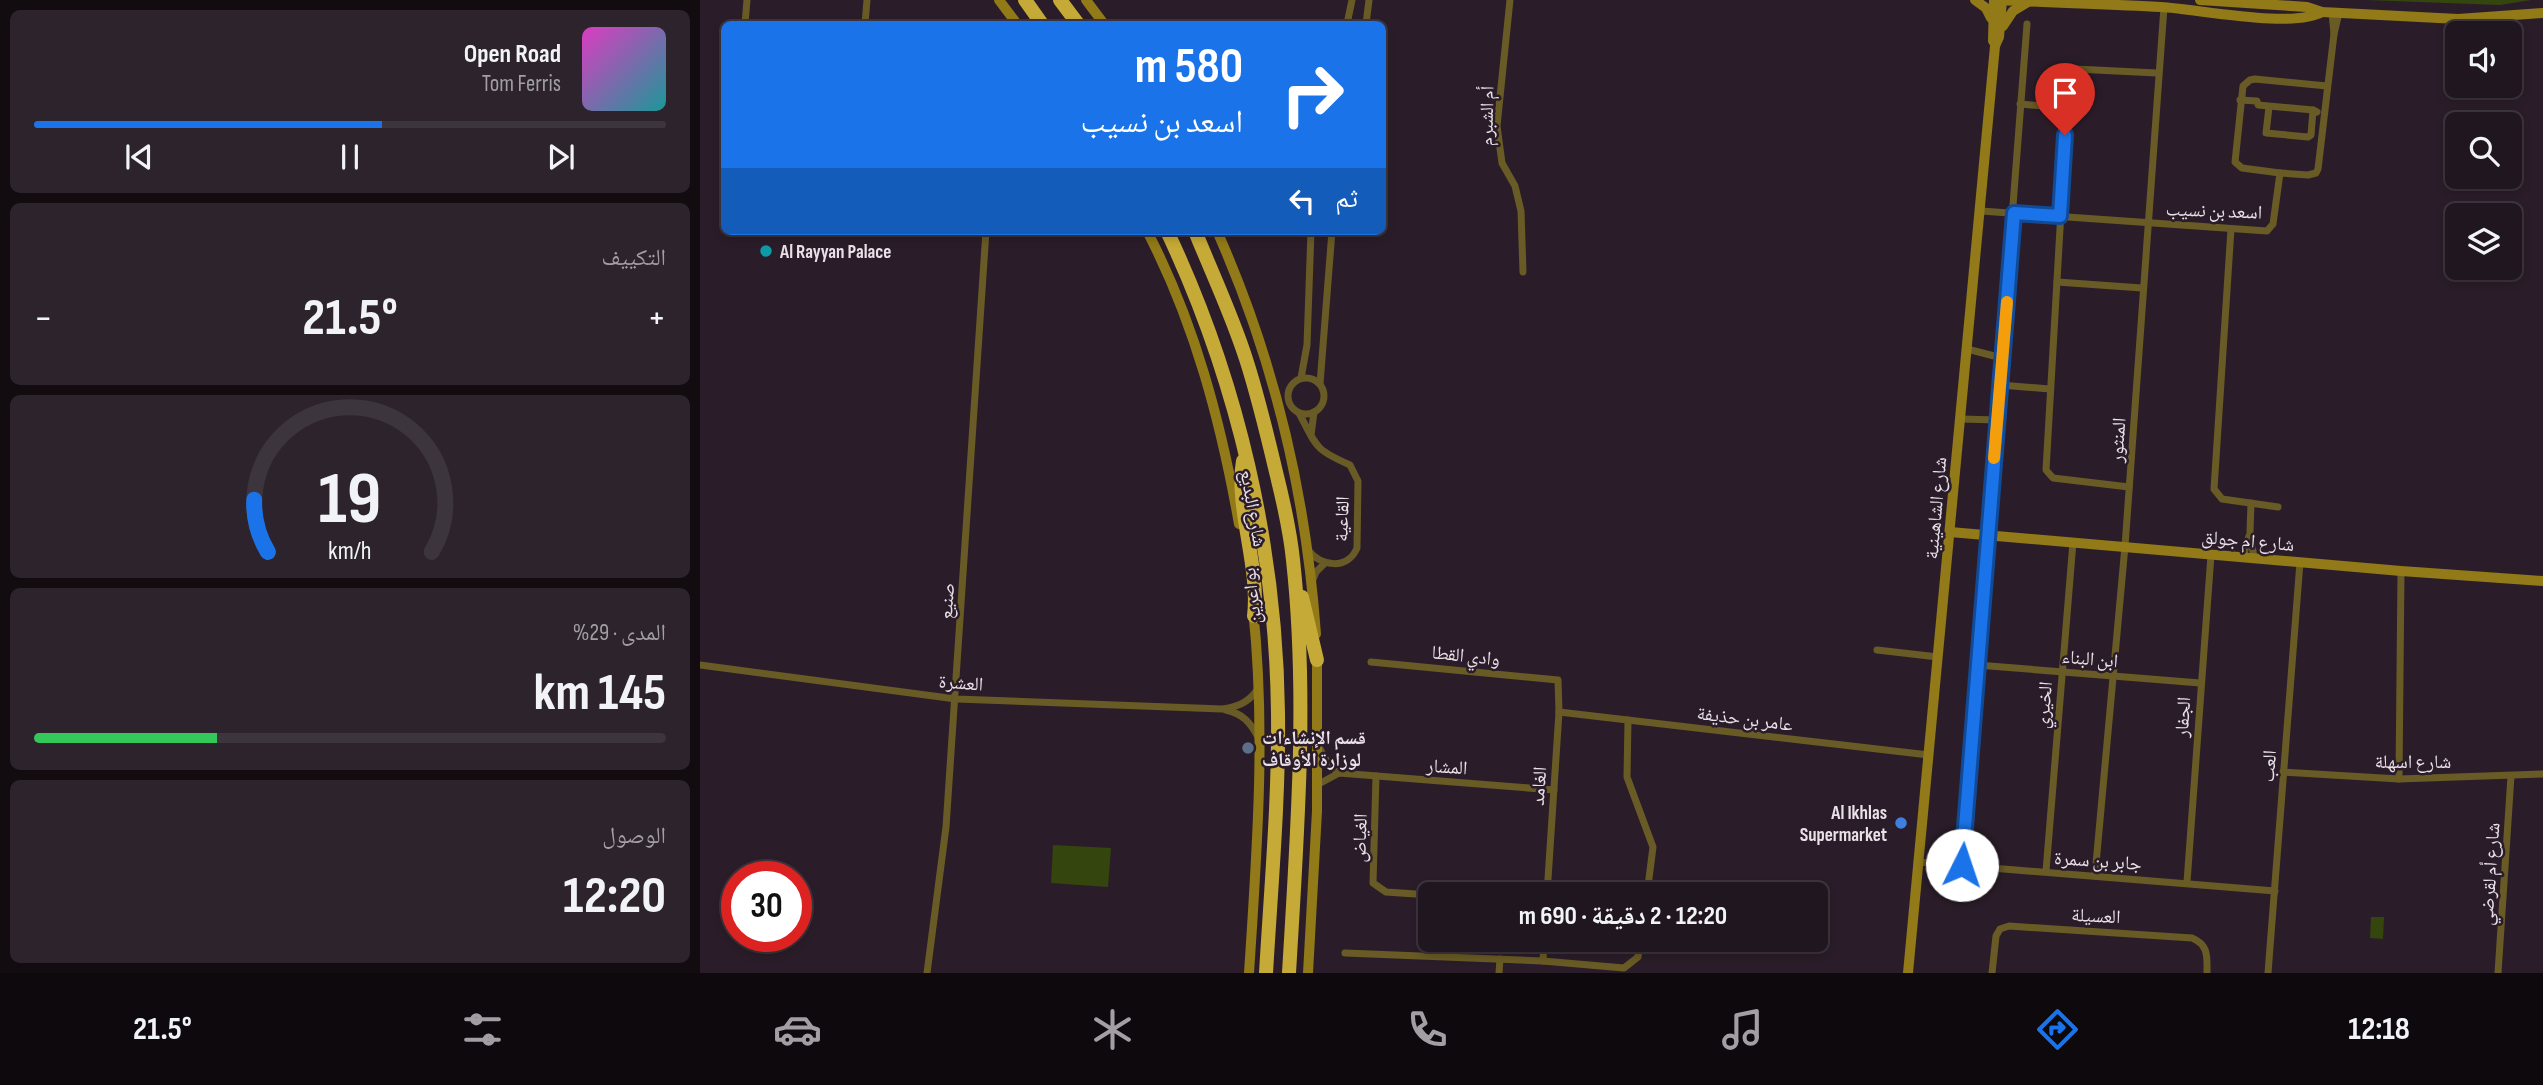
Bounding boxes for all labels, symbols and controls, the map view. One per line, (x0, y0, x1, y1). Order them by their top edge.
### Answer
map controls (2445, 21, 2522, 280)
button: sound (2445, 21, 2522, 98)
text: 580 m (1135, 38, 1243, 97)
text: Open Road (464, 39, 561, 70)
icon: right (1267, 49, 1358, 140)
pin (2035, 63, 2095, 135)
text: Tom Ferris (482, 70, 561, 98)
icon: arrive (2046, 74, 2084, 112)
street label: أم الشبرم (1475, 86, 1501, 146)
text: اسعد بن نسيب (1081, 103, 1243, 142)
button: search (2445, 112, 2522, 189)
icon: previous (120, 138, 158, 176)
icon: pause (331, 138, 369, 176)
icon: next (542, 138, 580, 176)
icon: left (1283, 182, 1321, 220)
text: ثم (1335, 184, 1358, 215)
street label: اسعد بن نسيب (2165, 198, 2263, 225)
button: layers (2445, 203, 2522, 280)
place label: Al Rayyan Palace (779, 241, 891, 264)
marker: Al Rayyan Palace (758, 243, 774, 259)
text: التكييف (601, 244, 666, 272)
text: 21.5° (302, 287, 398, 350)
text: − (34, 296, 53, 341)
text: + (647, 296, 666, 341)
street label: المنثور (2105, 417, 2132, 464)
street label: شارع الشاهينية (1921, 456, 1952, 560)
text: 19 (318, 457, 382, 545)
street label: شارع البديع (1234, 468, 1271, 549)
street label: القاعية (1330, 496, 1355, 542)
street label: شارع ام جولق (2200, 526, 2295, 558)
text: km/h (328, 536, 372, 567)
street label: بو اعرين (1238, 567, 1267, 625)
street label: صنيع (935, 582, 960, 620)
text: المدى · 29% (573, 619, 666, 647)
street label: وادي القطا (1430, 641, 1501, 674)
street label: ابن البناء (2061, 646, 2119, 673)
text: 145 km (534, 662, 666, 725)
street label: العشرة (938, 670, 984, 697)
street label: الخيري (2031, 680, 2061, 730)
street label: الجفار (2171, 696, 2196, 739)
street label: عامر بن حذيفة (1695, 702, 1795, 737)
place label: قسم الإنشاءات لوزارة الأوقاف (1262, 727, 1366, 772)
marker: قسم الإنشاءات لوزارة الأوقاف (1240, 740, 1256, 756)
street label: العب (2257, 749, 2282, 783)
street label: شارع اسهلة (2375, 751, 2451, 774)
street label: المشار (1425, 755, 1468, 780)
street label: الغامد (1527, 766, 1552, 806)
place label: Al Ikhlas Supermarket (1800, 802, 1887, 847)
street label: الغياض (1348, 813, 1373, 863)
marker: Al Ikhlas Supermarket (1893, 815, 1909, 831)
text: الوصول (602, 822, 666, 850)
street label: شارع أم لقرضي (2475, 822, 2508, 926)
position arrow (1925, 828, 1999, 902)
street label: جابر بن سمرة (2053, 847, 2143, 876)
speed limit sign: 30 (721, 861, 812, 952)
text: 12:20 (563, 865, 666, 928)
text: 12:20 · 2 دقيقة · 690 m (1519, 901, 1727, 932)
street label: العسيلة (2071, 904, 2121, 929)
icon: filters (458, 1005, 507, 1054)
icon: car (773, 1005, 822, 1054)
icon: climate (1088, 1005, 1137, 1054)
icon: phone (1403, 1005, 1452, 1054)
icon: music (1718, 1005, 1767, 1054)
icon: directions (2033, 1005, 2082, 1054)
text: 21.5° (133, 1010, 192, 1049)
text: 12:18 (2348, 1010, 2410, 1049)

